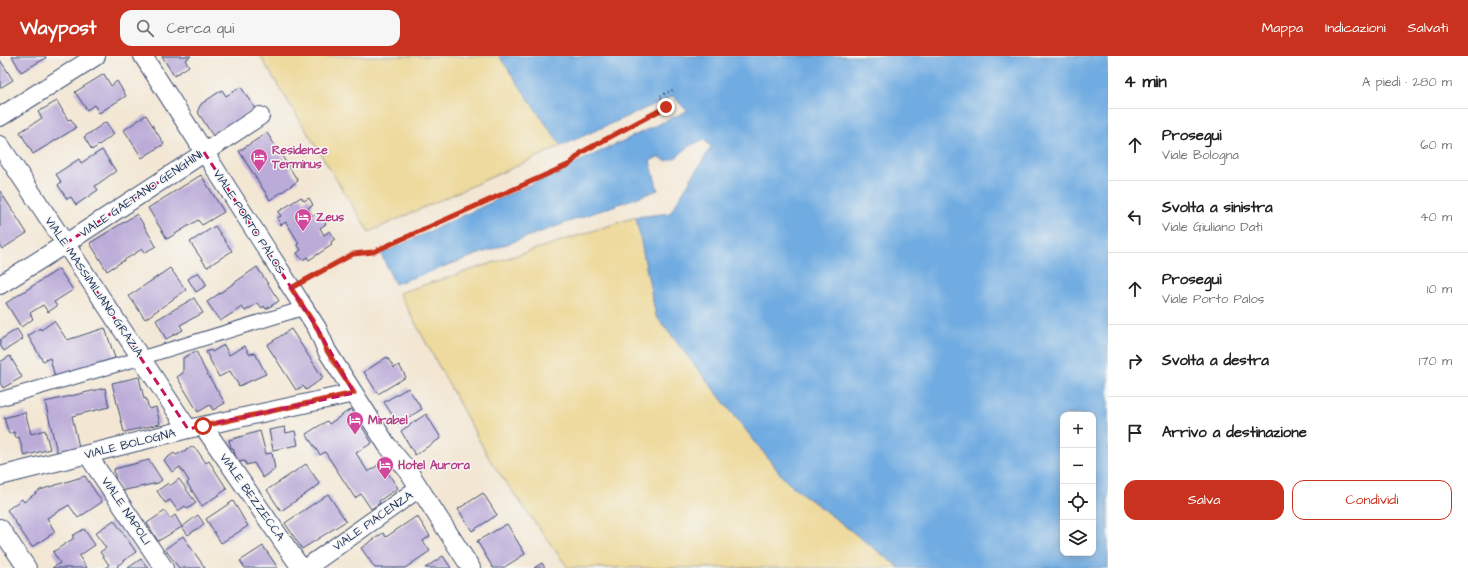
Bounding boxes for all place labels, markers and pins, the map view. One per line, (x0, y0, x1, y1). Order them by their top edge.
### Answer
place label: Residence Terminus (271, 142, 328, 173)
hotel icon: Residence Terminus (249, 147, 269, 172)
hotel icon: Zeus (293, 207, 313, 232)
place label: Zeus (316, 209, 344, 226)
hotel icon: Mirabel (345, 410, 365, 435)
place label: Mirabel (368, 412, 408, 429)
hotel icon: Hotel Aurora (375, 455, 395, 480)
place label: Hotel Aurora (398, 457, 471, 474)

